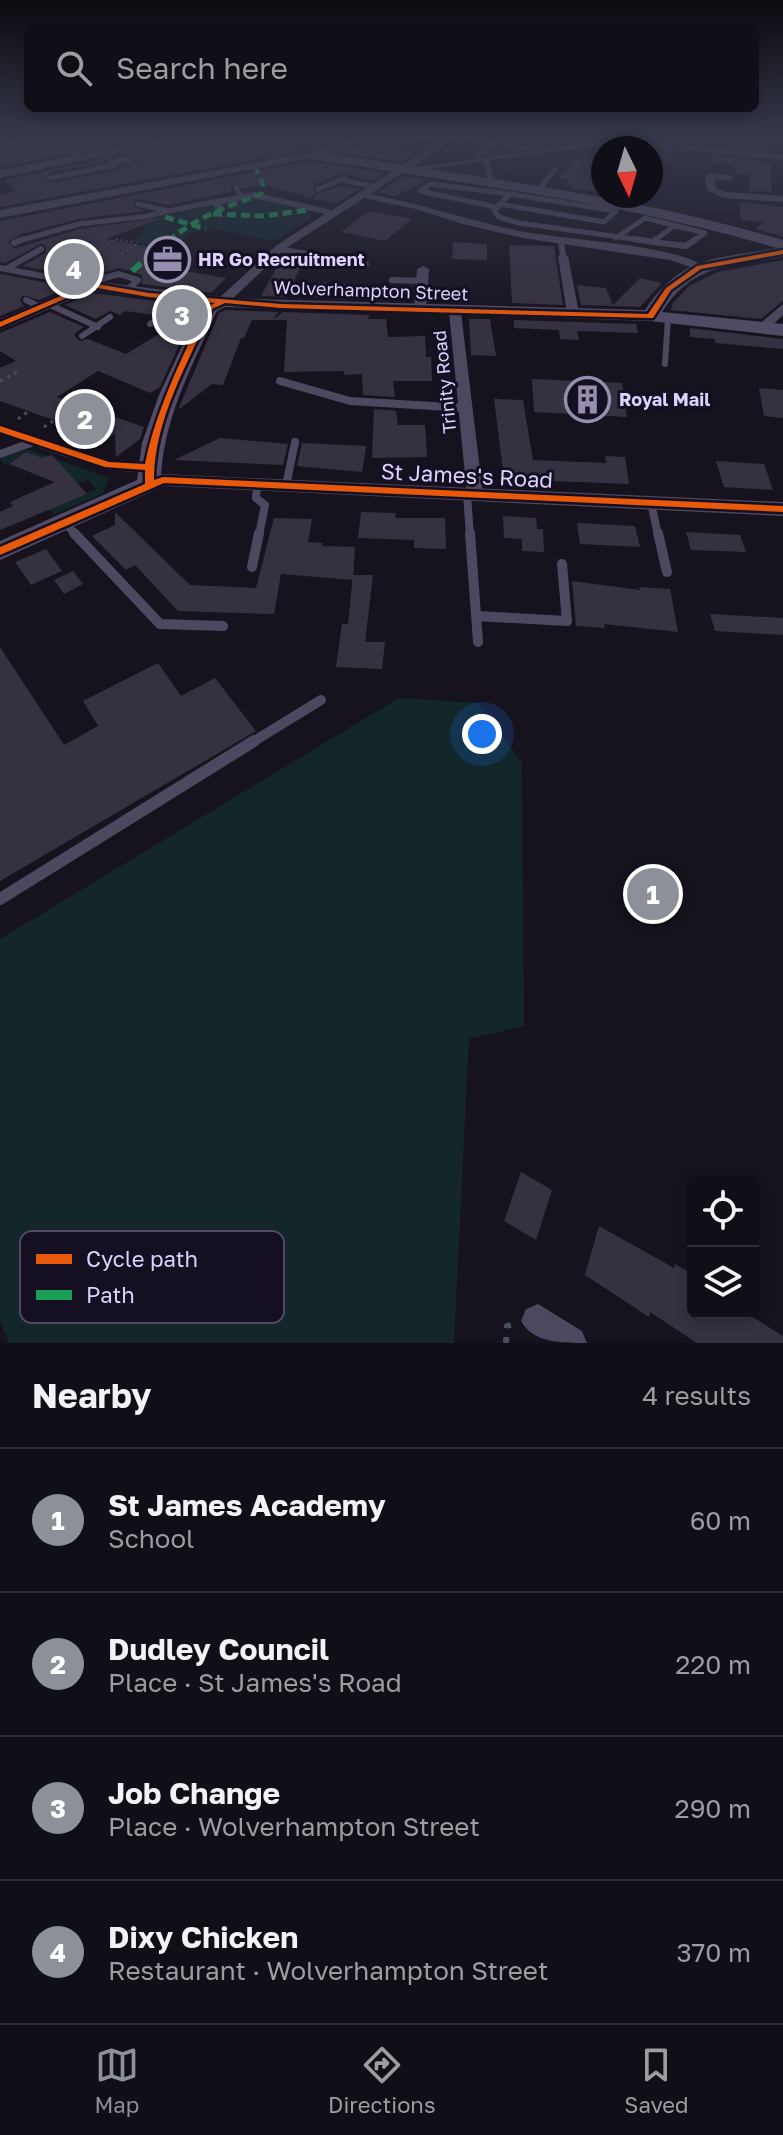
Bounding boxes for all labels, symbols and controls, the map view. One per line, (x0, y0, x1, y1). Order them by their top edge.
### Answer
search box (24, 24, 759, 112)
icon: search (52, 46, 96, 90)
text: Search here (116, 50, 288, 86)
north arrow (591, 136, 663, 208)
office icon: HR Go Recruitment (143, 235, 191, 283)
pin: 4 (48, 239, 100, 299)
place label: HR Go Recruitment (198, 248, 365, 270)
street label: Wolverhampton Street (273, 276, 469, 304)
pin: 3 (156, 285, 208, 345)
street label: Trinity Road (428, 329, 460, 435)
building icon: Royal Mail (564, 375, 612, 423)
place label: Royal Mail (619, 388, 710, 410)
pin: 2 (59, 389, 111, 449)
street label: St James's Road (380, 457, 554, 493)
your location (462, 714, 502, 754)
pin: 1 (627, 864, 679, 924)
map controls (687, 1175, 759, 1319)
button: locate (687, 1175, 759, 1247)
legend (20, 1231, 284, 1323)
text: Cycle path (86, 1245, 198, 1272)
button: layers (687, 1247, 759, 1319)
text: Path (86, 1281, 135, 1308)
text: Nearby (32, 1375, 152, 1415)
text: 4 results (642, 1380, 751, 1411)
text: St James Academy (108, 1487, 386, 1523)
text: 1 (51, 1505, 65, 1536)
text: 60 m (690, 1505, 751, 1536)
text: School (108, 1523, 194, 1554)
text: Dudley Council (108, 1631, 329, 1667)
text: 2 (50, 1649, 66, 1680)
text: 220 m (675, 1649, 751, 1680)
text: Place · St James's Road (108, 1667, 402, 1698)
text: Job Change (108, 1775, 280, 1811)
text: 3 (50, 1793, 66, 1824)
text: 290 m (675, 1793, 751, 1824)
text: Place · Wolverhampton Street (108, 1811, 480, 1842)
text: Dixy Chicken (108, 1919, 298, 1955)
text: 4 (50, 1937, 66, 1968)
text: 370 m (676, 1937, 751, 1968)
text: Restaurant · Wolverhampton Street (108, 1955, 548, 1986)
tab: Map (94, 2043, 139, 2118)
tab: Directions (328, 2043, 436, 2118)
tab: Saved (624, 2043, 689, 2118)

